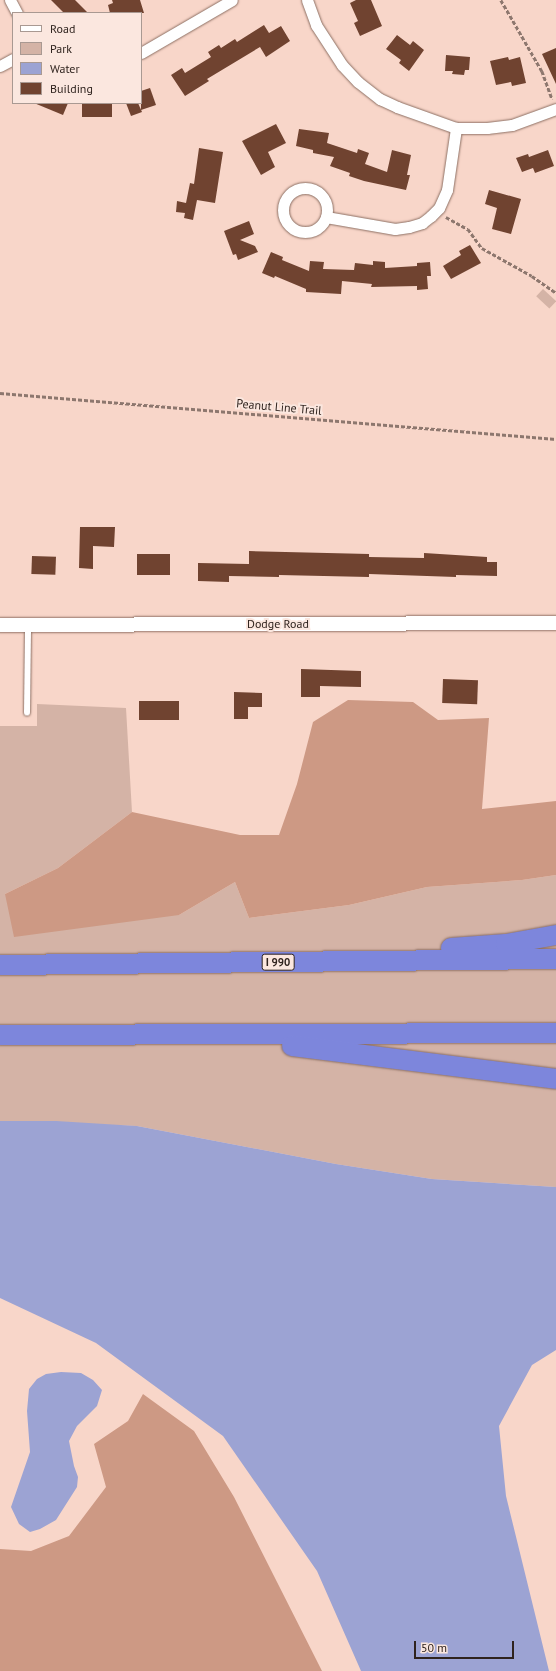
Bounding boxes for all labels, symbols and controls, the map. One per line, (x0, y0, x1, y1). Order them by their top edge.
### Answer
legend (12, 12, 142, 104)
text: Road (50, 21, 75, 36)
text: Park (50, 41, 72, 56)
text: Water (50, 61, 80, 76)
text: Building (50, 81, 93, 96)
street label: Peanut Line Trail (236, 396, 322, 418)
street label: Dodge Road (247, 617, 309, 631)
road number: I 990 (261, 953, 295, 971)
scale bar (416, 1633, 516, 1659)
text: 50 m (421, 1640, 447, 1655)

